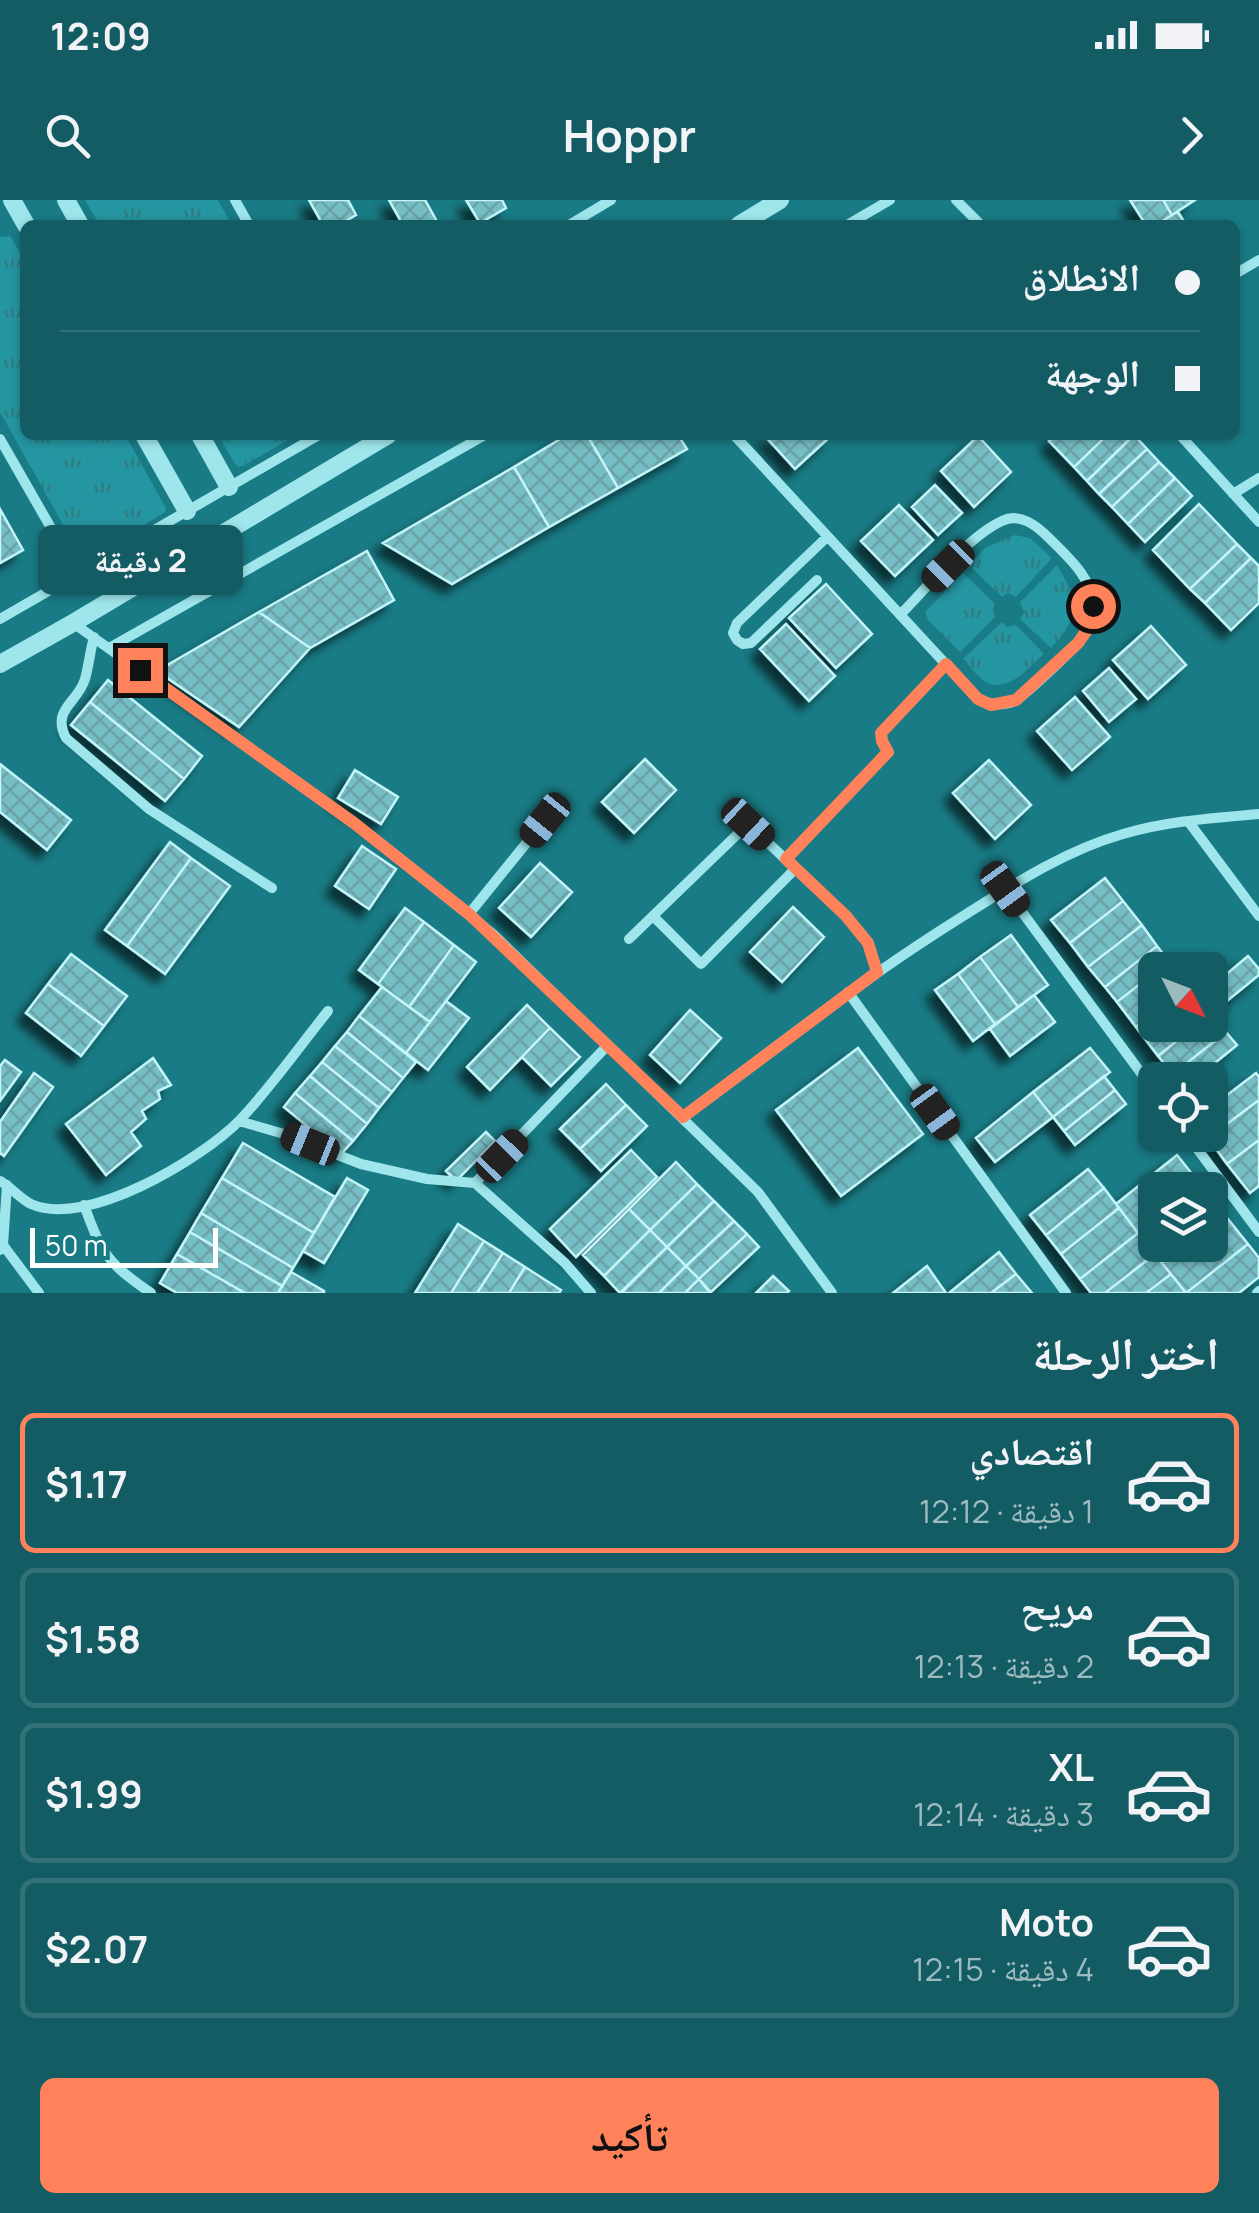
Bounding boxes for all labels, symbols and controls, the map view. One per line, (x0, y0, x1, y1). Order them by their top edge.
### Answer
text: 12:09 (50, 9, 151, 61)
text: Hoppr (563, 104, 696, 166)
icon: search (40, 108, 95, 163)
icon: forward (1164, 108, 1219, 163)
text: الانطلاق (1022, 250, 1140, 302)
text: الوجهة (1045, 346, 1140, 398)
callout: 2 دقيقة (38, 525, 242, 595)
car (916, 534, 980, 598)
text: 2 دقيقة (94, 538, 187, 582)
route start (1071, 584, 1116, 629)
route end (118, 648, 163, 693)
car (514, 787, 576, 853)
car (716, 793, 780, 855)
car (975, 856, 1035, 922)
north arrow (1138, 952, 1228, 1042)
map controls (1138, 952, 1228, 1262)
button: locate (1138, 1062, 1228, 1152)
car (905, 1079, 965, 1145)
car (277, 1119, 343, 1169)
car (470, 1124, 534, 1188)
button: layers (1138, 1172, 1228, 1262)
scale bar (30, 1223, 218, 1268)
text: 50 m (45, 1226, 108, 1264)
text: اختر الرحلة (1033, 1322, 1219, 1384)
text: اقتصادي (970, 1424, 1094, 1476)
icon: car (1124, 1438, 1214, 1528)
text: $1.17 (45, 1457, 128, 1509)
text: 1 دقيقة · 12:12 (919, 1489, 1094, 1533)
text: مريح (1020, 1579, 1094, 1631)
icon: car (1124, 1593, 1214, 1683)
text: $1.58 (45, 1612, 141, 1664)
text: 2 دقيقة · 12:13 (914, 1644, 1094, 1688)
text: XL (1049, 1740, 1094, 1792)
icon: car (1124, 1748, 1214, 1838)
text: $1.99 (45, 1767, 143, 1819)
text: 3 دقيقة · 12:14 (913, 1792, 1094, 1836)
text: Moto (999, 1895, 1094, 1947)
icon: car (1124, 1903, 1214, 1993)
text: $2.07 (45, 1922, 148, 1974)
text: 4 دقيقة · 12:15 (912, 1947, 1094, 1991)
button: تأكيد (40, 2078, 1219, 2193)

